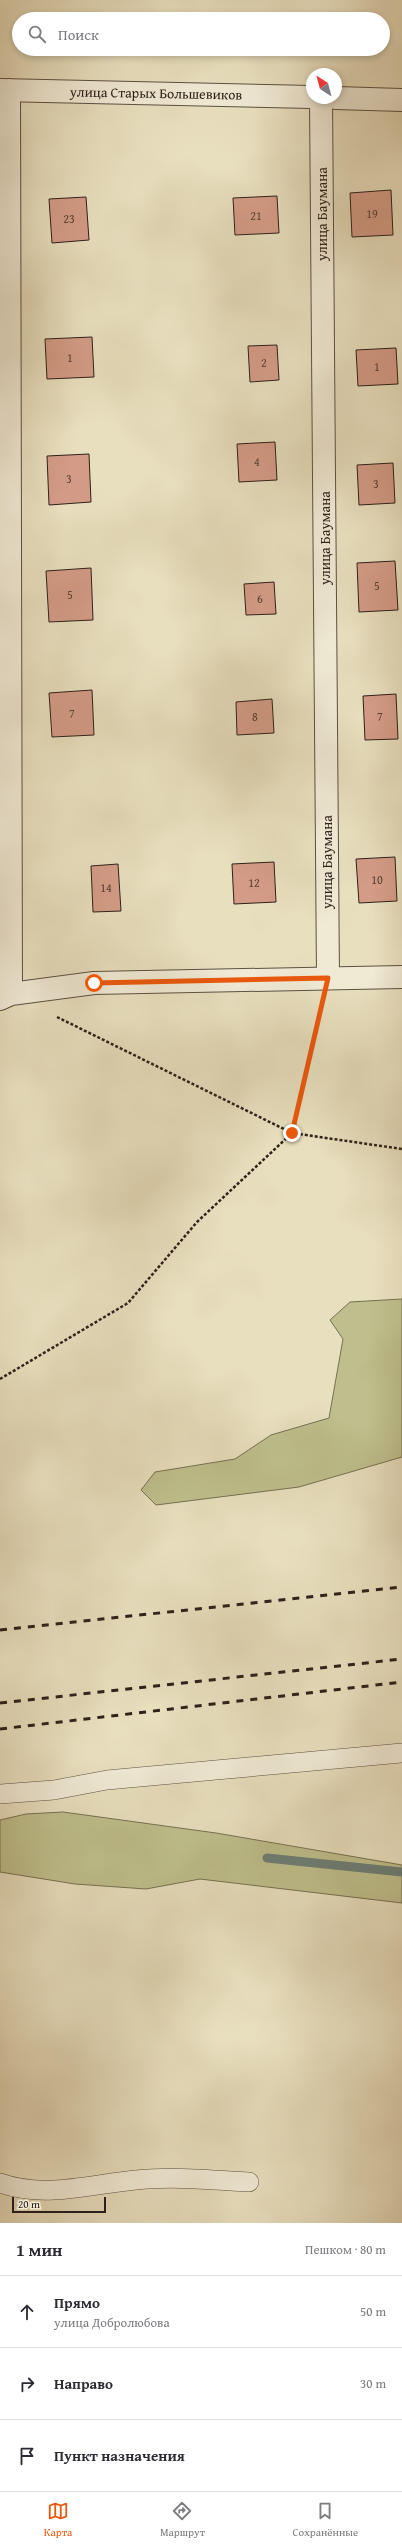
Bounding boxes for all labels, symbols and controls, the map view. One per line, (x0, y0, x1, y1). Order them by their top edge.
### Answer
search box (12, 12, 390, 56)
icon: search (26, 23, 48, 45)
text: Поиск (58, 24, 99, 45)
north arrow (306, 68, 342, 104)
street label: улица Старых Большевиков (69, 81, 243, 105)
street label: улица Баумана (312, 167, 332, 262)
house number: 19 (366, 205, 378, 222)
house number: 21 (250, 207, 262, 224)
house number: 23 (63, 210, 75, 227)
house number: 1 (67, 349, 73, 366)
house number: 2 (261, 354, 267, 371)
house number: 1 (374, 358, 380, 375)
house number: 4 (254, 453, 260, 470)
house number: 3 (66, 470, 72, 487)
house number: 3 (373, 475, 379, 492)
street label: улица Баумана (315, 491, 335, 586)
house number: 5 (374, 577, 380, 594)
house number: 5 (67, 586, 73, 603)
house number: 6 (257, 590, 263, 607)
house number: 7 (69, 705, 75, 722)
house number: 8 (252, 708, 258, 725)
house number: 7 (377, 708, 383, 725)
street label: улица Баумана (317, 815, 337, 910)
house number: 10 (371, 871, 383, 888)
house number: 12 (248, 874, 260, 891)
house number: 14 (100, 879, 112, 896)
route start (85, 974, 103, 992)
route end (283, 1124, 301, 1142)
scale bar (12, 2195, 106, 2214)
text: 20 m (18, 2196, 40, 2212)
text: 1 мин (16, 2237, 62, 2262)
text: Пешком · 80 m (305, 2240, 386, 2259)
text: Прямо (54, 2292, 100, 2313)
icon: ahead (16, 2301, 38, 2323)
text: 50 m (360, 2302, 386, 2321)
text: улица Добролюбова (54, 2313, 170, 2332)
icon: right (16, 2373, 38, 2395)
text: Направо (54, 2373, 113, 2394)
text: 30 m (360, 2374, 386, 2393)
icon: arrive (16, 2445, 38, 2467)
text: Пункт назначения (54, 2445, 185, 2466)
tab: Карта (44, 2500, 72, 2540)
tab: Маршрут (160, 2500, 205, 2540)
tab: Сохранённые (293, 2500, 358, 2540)

